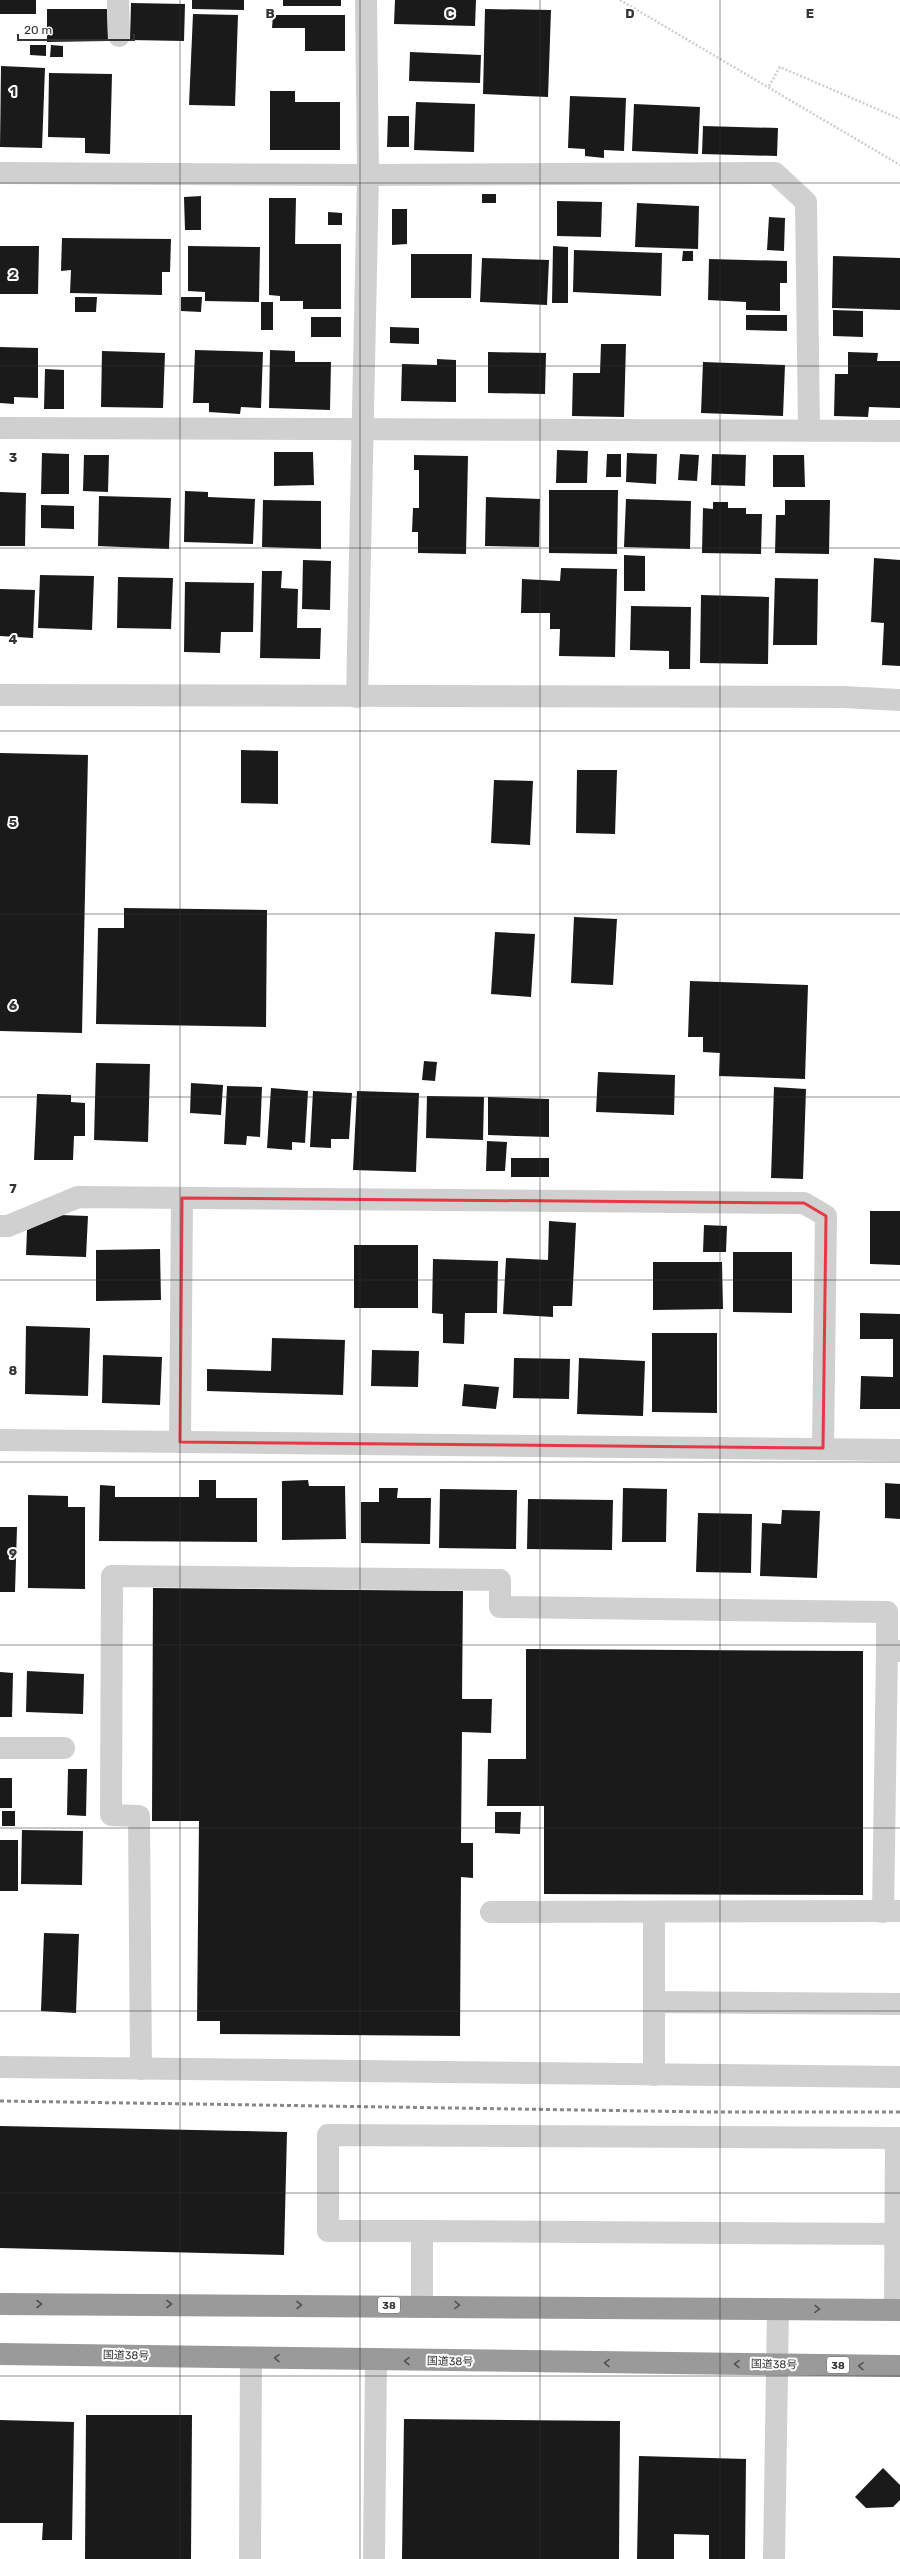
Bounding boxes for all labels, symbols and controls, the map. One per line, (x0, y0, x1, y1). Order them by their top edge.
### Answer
text: B (265, 6, 275, 21)
text: C (445, 6, 455, 21)
text: D (625, 6, 635, 21)
text: E (806, 6, 814, 21)
scale bar (18, 16, 134, 42)
text: 20 m (24, 23, 52, 37)
text: 1 (10, 84, 16, 99)
text: 2 (9, 267, 17, 282)
text: 3 (9, 450, 18, 465)
text: 4 (9, 632, 18, 647)
text: 5 (9, 815, 17, 830)
text: 6 (9, 998, 18, 1013)
text: 7 (9, 1181, 17, 1196)
text: 8 (9, 1363, 18, 1378)
text: 9 (9, 1546, 17, 1561)
road number: 38 (378, 2297, 400, 2313)
one-way arrow (36, 2300, 42, 2308)
one-way arrow (166, 2300, 172, 2308)
one-way arrow (296, 2301, 302, 2309)
one-way arrow (454, 2301, 460, 2309)
one-way arrow (814, 2305, 820, 2313)
street label: 国道38号 (103, 2349, 149, 2362)
one-way arrow (274, 2354, 280, 2363)
street label: 国道38号 (427, 2355, 473, 2368)
one-way arrow (404, 2357, 410, 2365)
road number: 38 (827, 2357, 849, 2373)
street label: 国道38号 (751, 2358, 797, 2371)
one-way arrow (604, 2359, 610, 2367)
one-way arrow (734, 2360, 740, 2368)
one-way arrow (858, 2361, 864, 2370)

